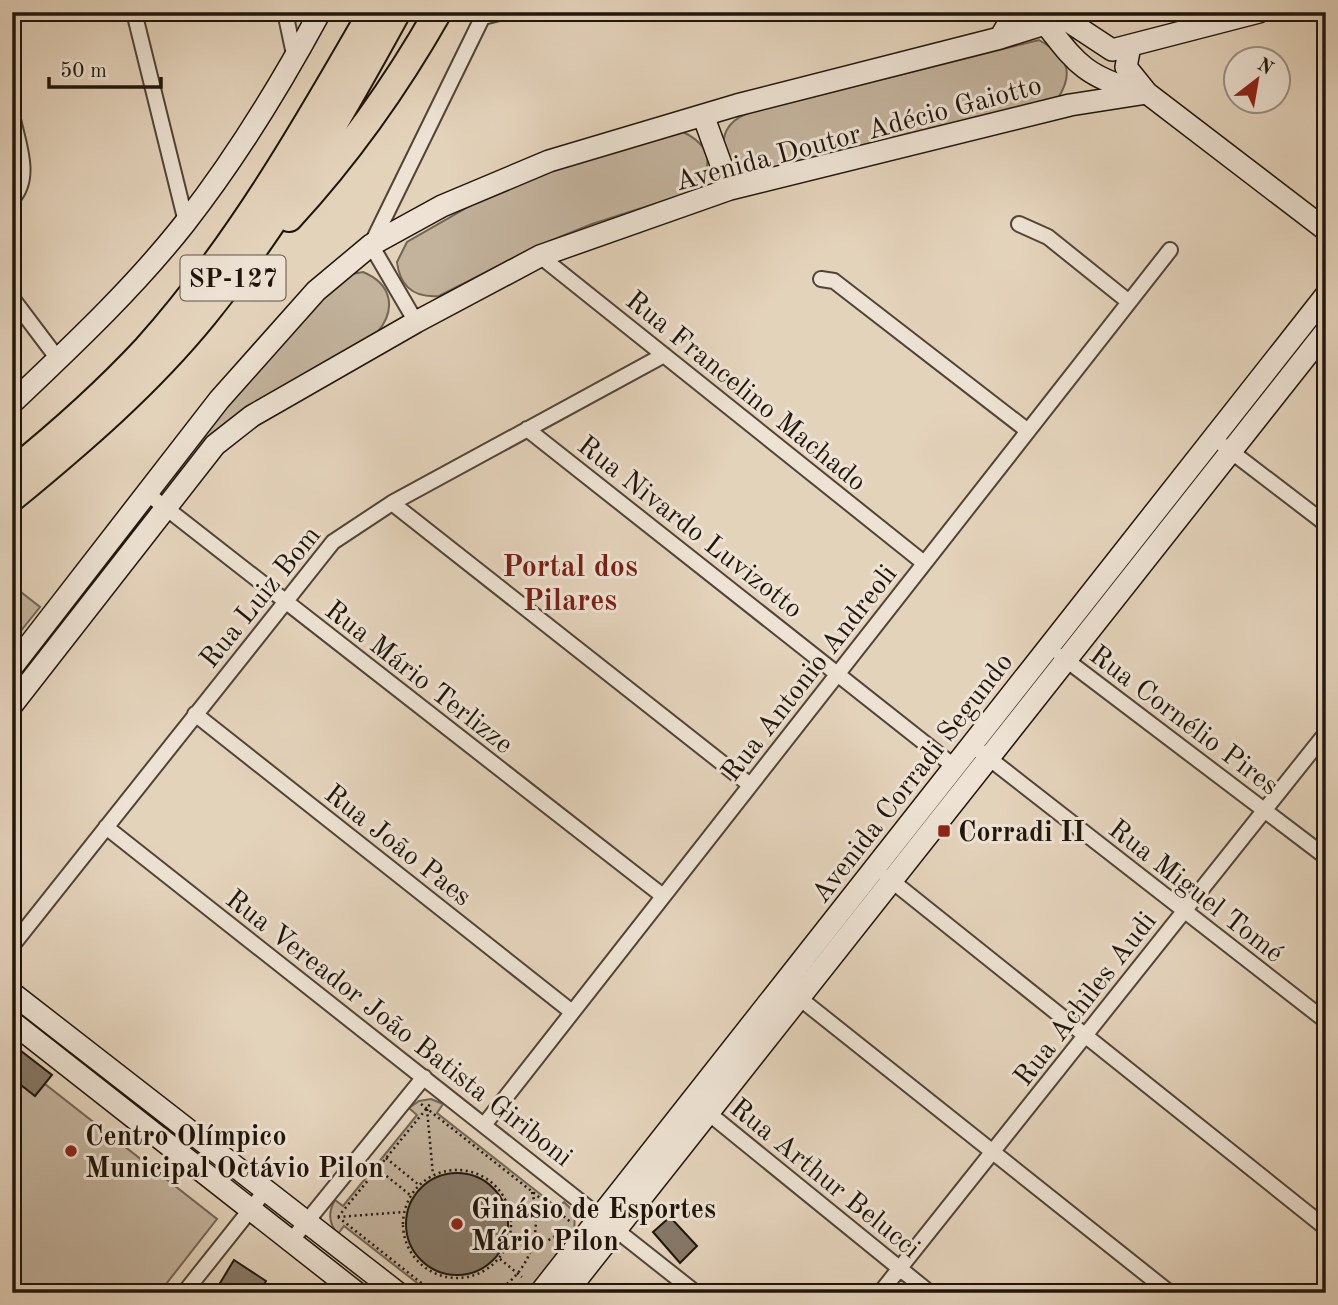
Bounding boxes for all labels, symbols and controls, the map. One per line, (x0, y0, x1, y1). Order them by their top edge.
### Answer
scale bar (49, 46, 161, 90)
north arrow (1222, 46, 1292, 116)
text: N (1253, 56, 1276, 80)
text: 50 m (60, 61, 107, 82)
street label: Avenida Doutor Adécio Gaiotto (673, 72, 1045, 197)
road number: SP-127 (180, 256, 286, 300)
street label: Rua Francelino Machado (620, 287, 871, 498)
street label: Rua Nivardo Luvizotto (571, 432, 807, 625)
street label: Rua Luiz Bom (196, 522, 327, 674)
district label: Portal dos Pilares (502, 553, 638, 617)
street label: Rua Antonio Andreoli (718, 561, 903, 787)
street label: Rua Mário Terlizze (319, 597, 517, 760)
street label: Rua Cornélio Pires (1083, 641, 1283, 801)
street label: Avenida Corradi Segundo (807, 649, 1019, 909)
street label: Rua João Paes (318, 781, 476, 912)
street label: Rua Miguel Tomé (1103, 816, 1288, 969)
place label: Corradi II (958, 820, 1085, 848)
marker: Corradi II (936, 823, 952, 839)
street label: Rua Vereador João Batista Giriboni (220, 886, 577, 1173)
street label: Rua Achiles Audi (1010, 908, 1163, 1092)
street label: Rua Arthur Belucci (724, 1094, 924, 1264)
place label: Centro Olímpico Municipal Octávio Pilon (85, 1124, 384, 1184)
marker: Centro Olímpico Municipal Octávio Pilon (63, 1143, 79, 1159)
place label: Ginásio de Esportes Mário Pilon (471, 1197, 716, 1257)
marker: Ginásio de Esportes Mário Pilon (449, 1216, 465, 1232)

